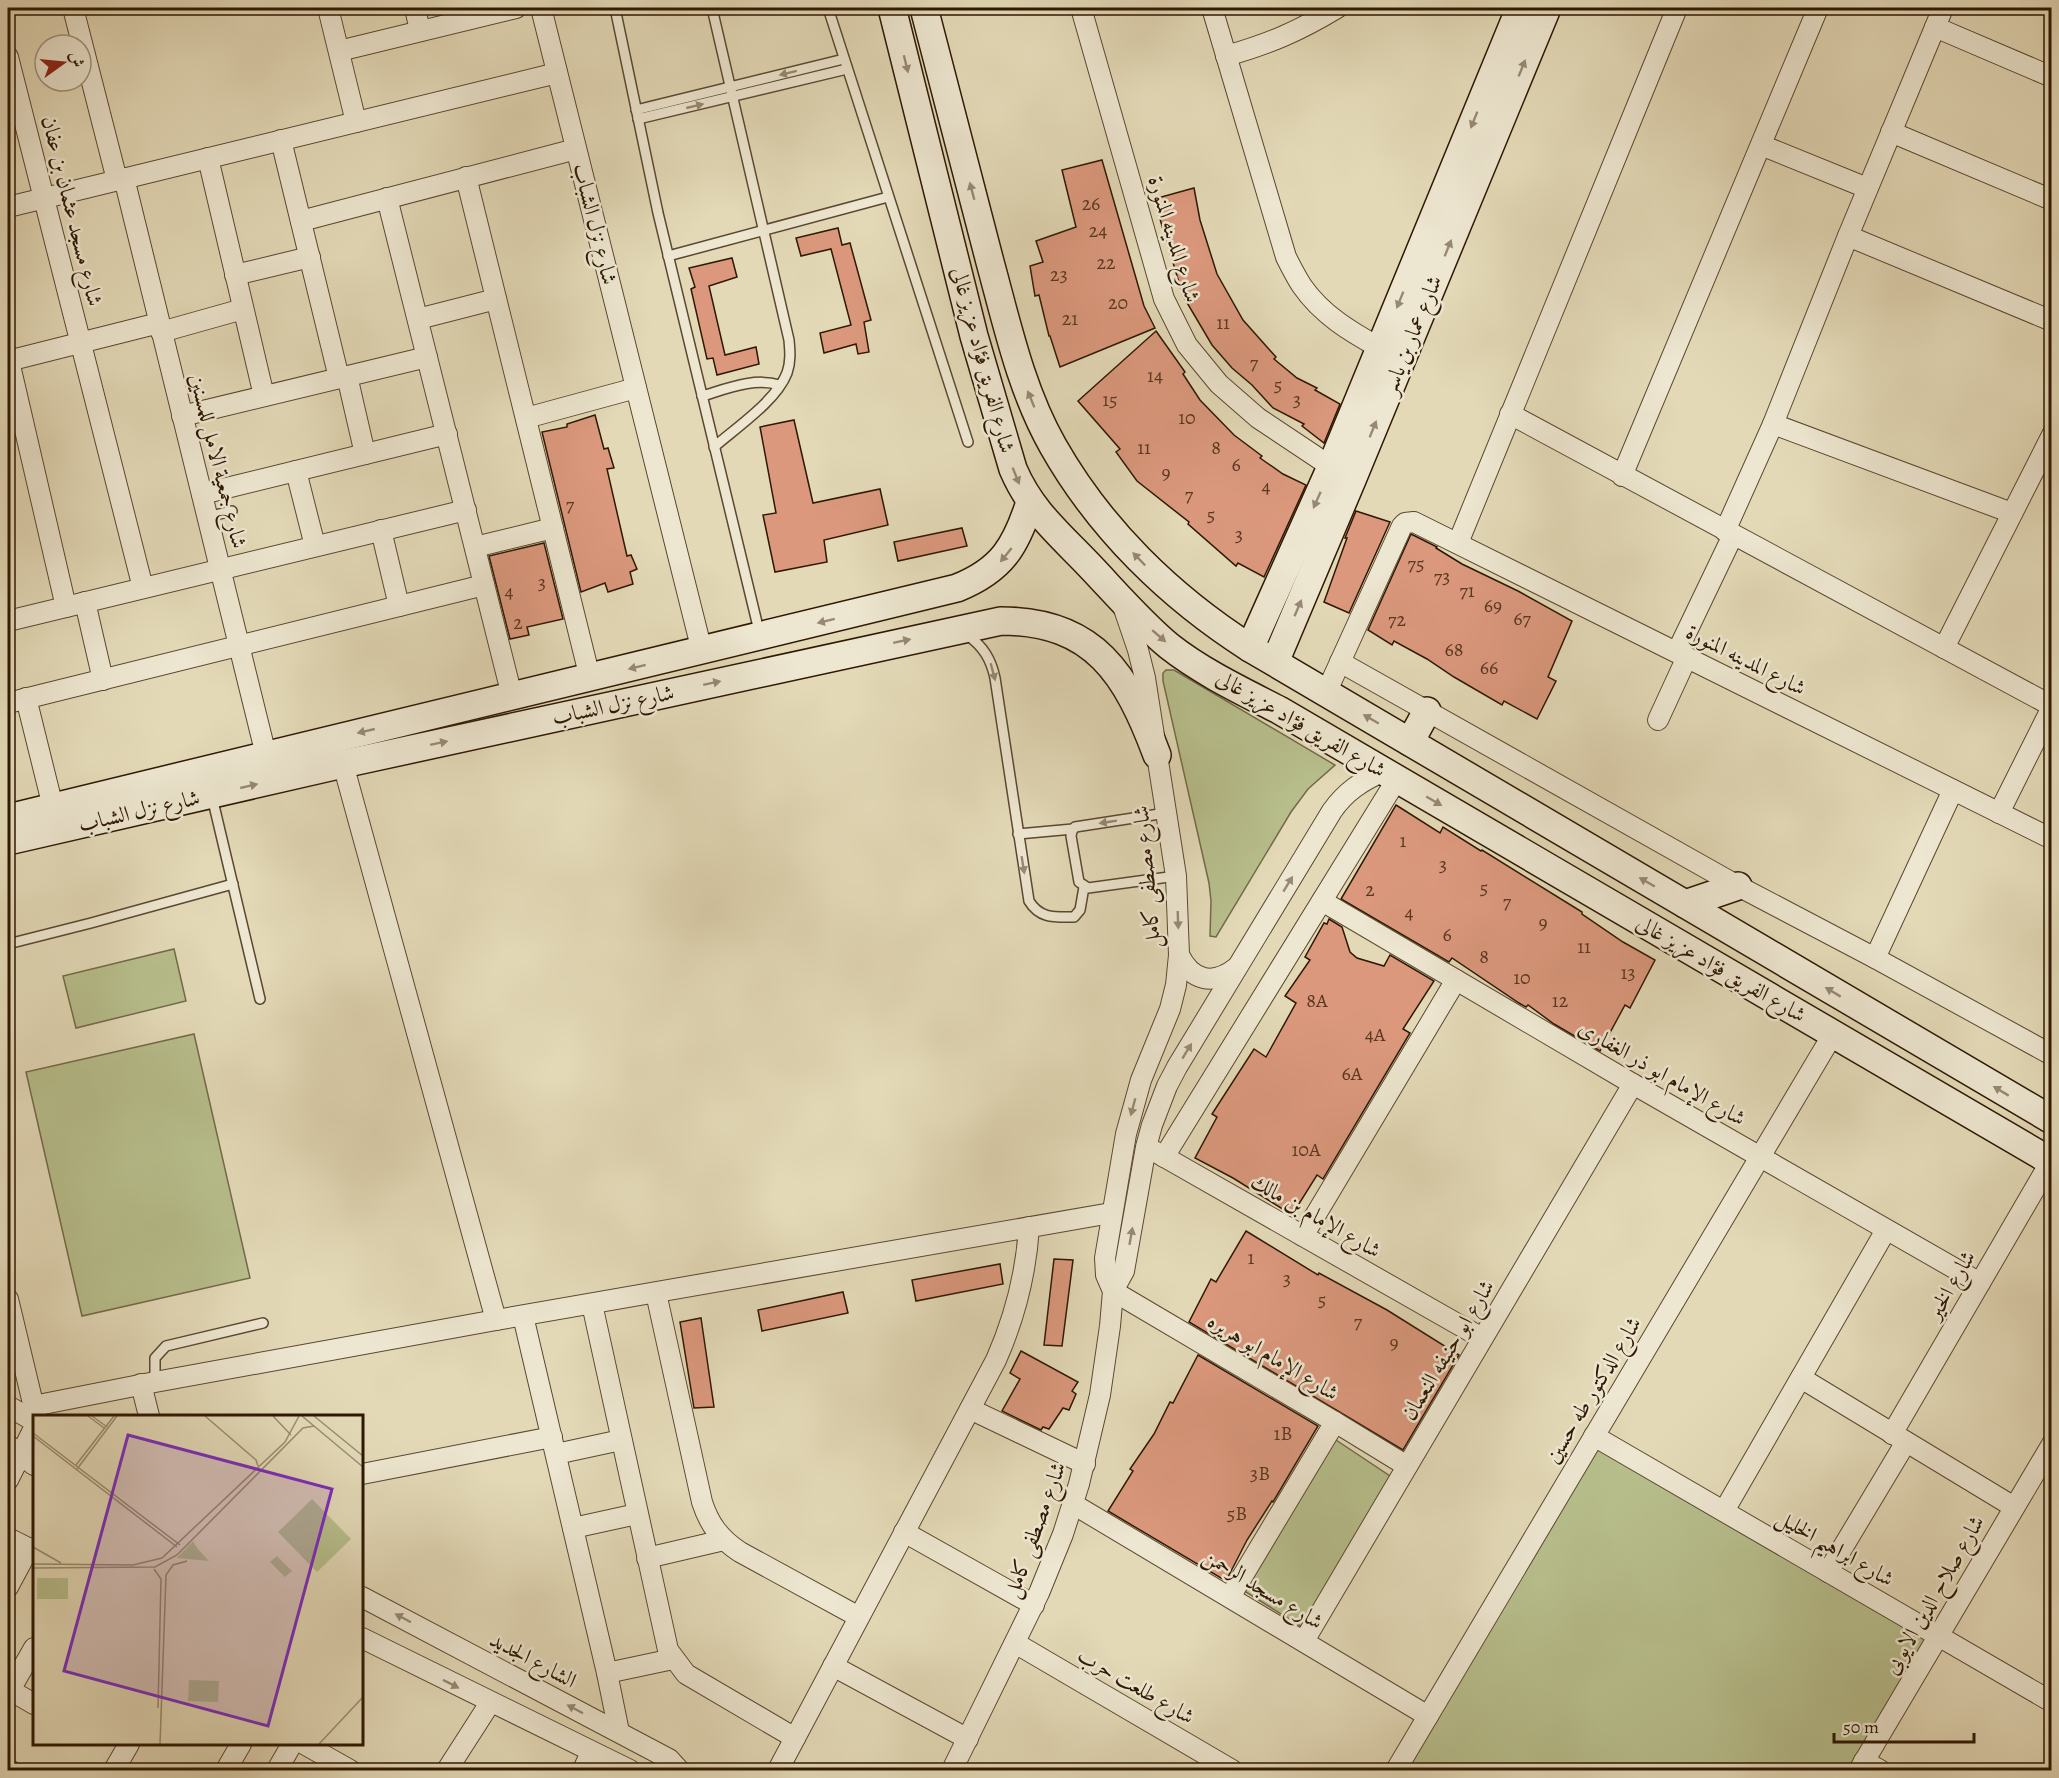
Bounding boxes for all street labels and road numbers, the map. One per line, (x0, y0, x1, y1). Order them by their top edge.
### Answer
street label: شارع مسجد عثمان بن عفان (31, 113, 110, 310)
street label: شارع نزل الشباب (563, 160, 625, 289)
street label: شارع المدينه المنورة (1138, 172, 1207, 307)
street label: شارع الفريق فؤاد عزيز غالى (941, 263, 1022, 457)
street label: شارع عمار بن ياسر (1374, 271, 1452, 402)
street label: شارع جمعية الامل للمسنين (179, 370, 254, 552)
street label: شارع المدينه المنورة (1680, 617, 1811, 706)
street label: شارع الفريق فؤاد عزيز غالى (1209, 663, 1392, 788)
street label: شارع نزل الشباب (549, 677, 677, 736)
street label: شارع نزل الشباب (75, 782, 203, 842)
street label: شارع مصطفى كامل (1126, 804, 1171, 950)
street label: شارع الفريق فؤاد عزيز غالى (1629, 908, 1812, 1033)
street label: شارع الإمام ابو ذر الغفارى (1571, 1013, 1751, 1137)
street label: شارع الإمام بن مالك (1243, 1167, 1387, 1269)
street label: شارع الخير (1918, 1245, 1985, 1328)
street label: شارع ابو حنيفه النعمان (1394, 1274, 1504, 1428)
street label: شارع الإمام ابو هريره (1200, 1306, 1344, 1411)
street label: شارع الدكتور طه حسين (1537, 1311, 1651, 1471)
street label: شارع مصطفى كامل (996, 1458, 1076, 1603)
street label: شارع ابراهيم الخليل (1767, 1502, 1900, 1599)
street label: شارع صلاح الدين الايوبى (1876, 1510, 1995, 1682)
street label: شارع مسجد الرحمن (1196, 1541, 1329, 1639)
street label: الشارع الجديد (483, 1625, 582, 1698)
street label: شارع طلعت حرب (1070, 1640, 1200, 1734)

